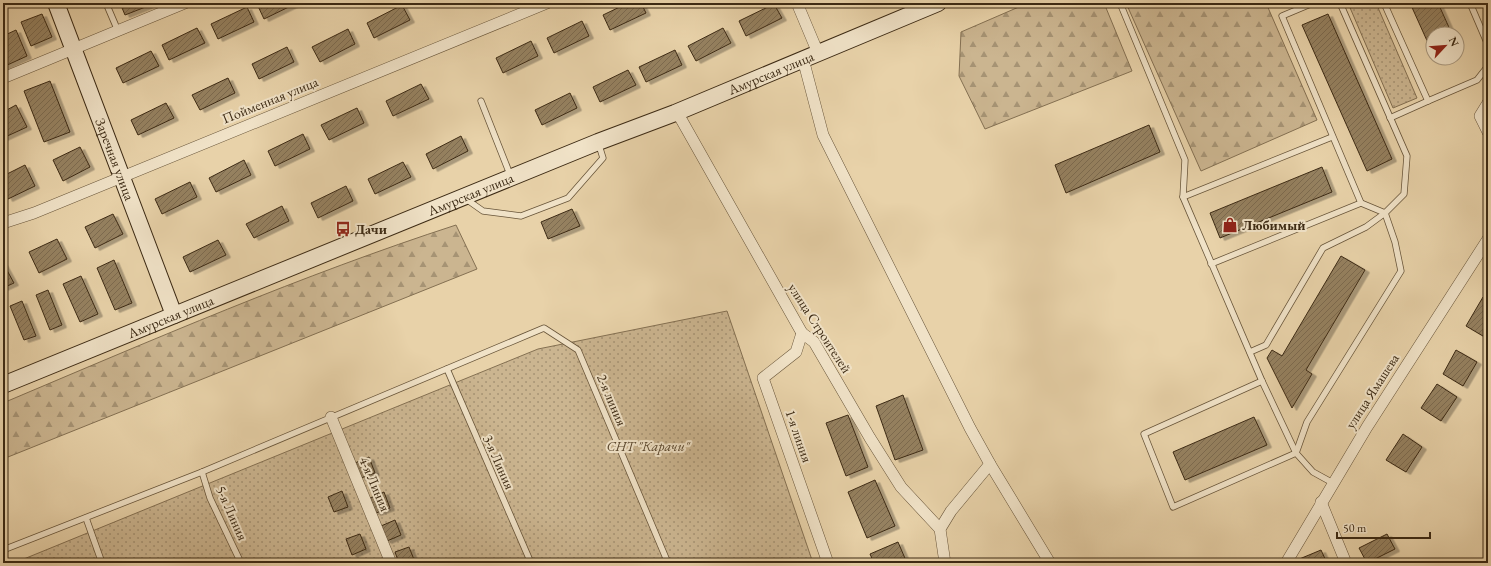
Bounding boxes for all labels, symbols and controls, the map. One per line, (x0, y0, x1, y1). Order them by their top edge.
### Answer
north arrow (1425, 26, 1465, 66)
text: N (1446, 35, 1462, 49)
street label: Амурская улица (724, 47, 817, 99)
street label: Пойменная улица (219, 72, 321, 127)
street label: Заречная улица (91, 116, 139, 203)
street label: Амурская улица (424, 168, 517, 220)
shop icon: Любимый (1221, 216, 1239, 234)
place label: Любимый (1242, 216, 1306, 234)
bus stop icon: Дачи (334, 220, 352, 238)
place label: Дачи (355, 220, 387, 238)
street label: улица Строителей (784, 280, 856, 377)
street label: Амурская улица (124, 291, 217, 343)
street label: улица Ямашева (1341, 350, 1403, 432)
street label: 2-я линия (593, 371, 631, 429)
street label: 1-я линия (782, 407, 816, 465)
street label: 3-я Линия (479, 432, 519, 492)
park label: СНТ "Карачи" (607, 437, 691, 455)
street label: 4-я Линия (355, 454, 395, 514)
street label: 5-я Линия (212, 483, 252, 543)
scale bar (1337, 514, 1430, 540)
text: 50 m (1343, 520, 1367, 536)

